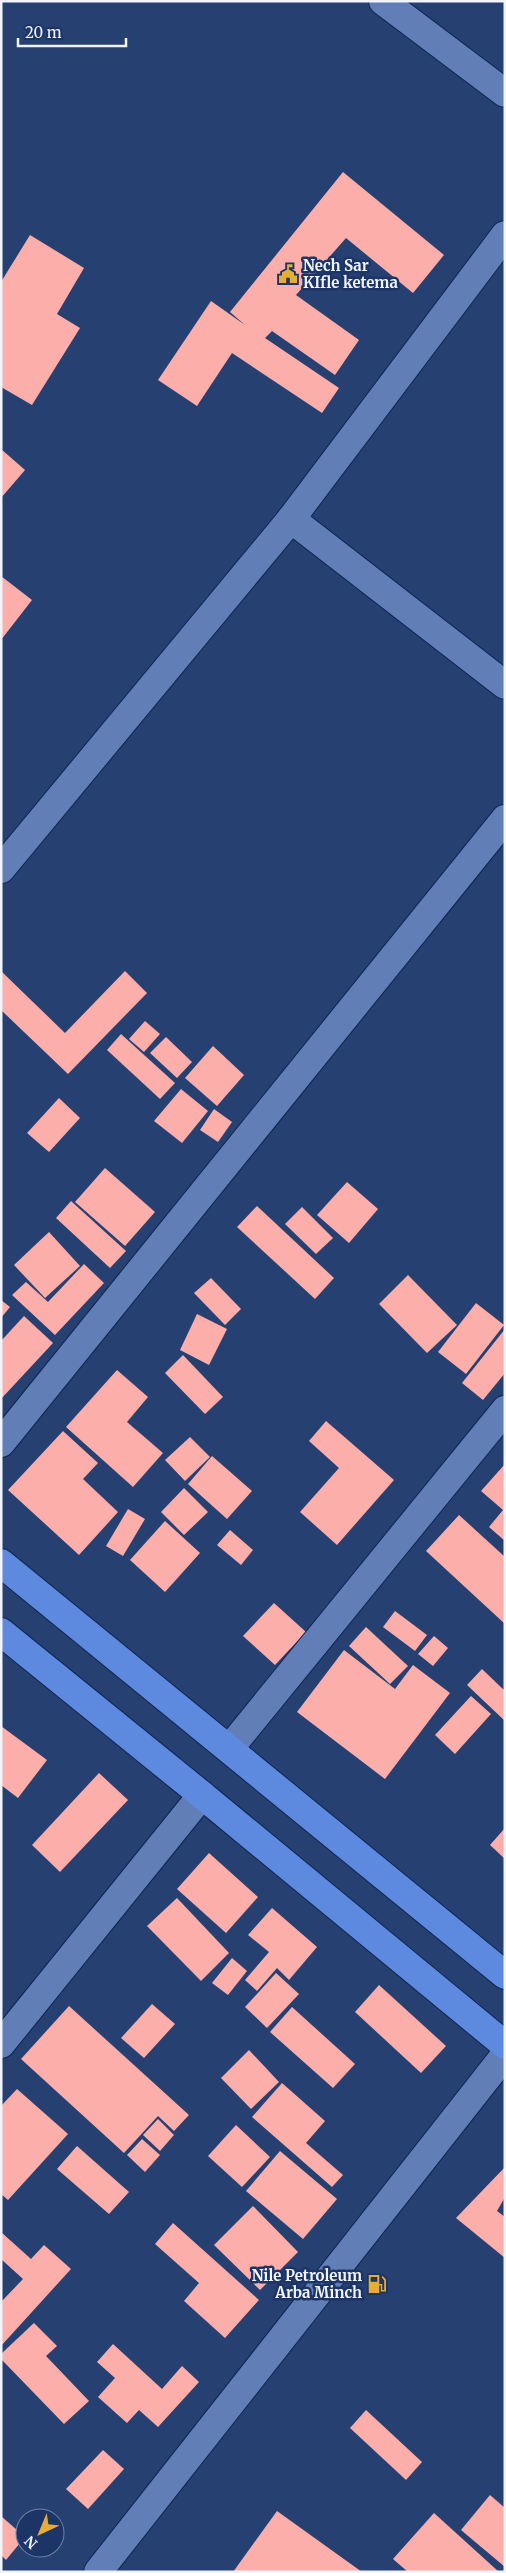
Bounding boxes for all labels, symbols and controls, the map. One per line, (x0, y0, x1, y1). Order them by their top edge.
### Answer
scale bar (18, 15, 125, 47)
text: 20 m (25, 23, 62, 42)
place label: Nech Sar KIfle ketema (303, 256, 398, 292)
public building icon: Nech Sar KIfle ketema (277, 263, 299, 285)
place label: Nile Petroleum Arba Minch (252, 2266, 362, 2302)
fuel station icon: Nile Petroleum Arba Minch (366, 2273, 388, 2295)
north arrow (15, 2508, 65, 2558)
text: N (21, 2532, 41, 2553)

